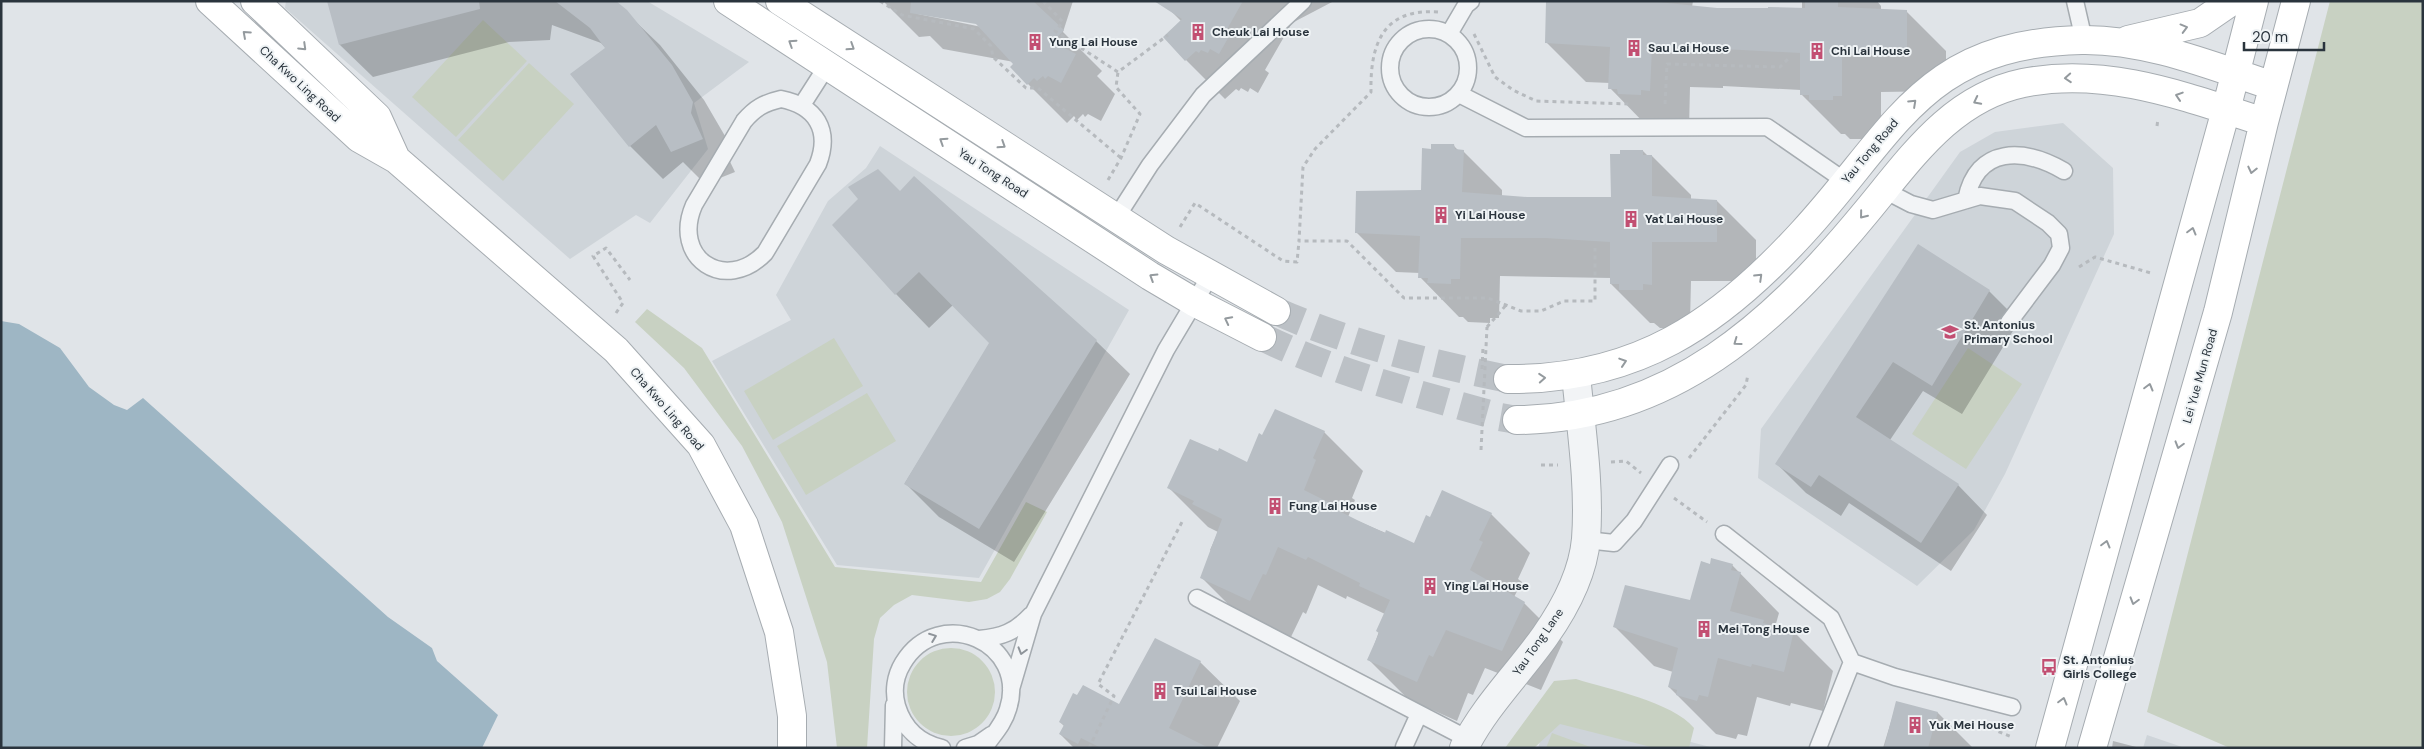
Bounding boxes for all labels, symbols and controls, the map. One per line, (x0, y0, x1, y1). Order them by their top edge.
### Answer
scale bar (2244, 20, 2324, 52)
building icon: Cheuk Lai House (1188, 22, 1208, 42)
one-way arrow (2179, 23, 2187, 33)
place label: Cheuk Lai House (1212, 24, 1309, 40)
text: 20 m (2252, 27, 2288, 47)
one-way arrow (242, 31, 251, 40)
building icon: Yung Lai House (1025, 32, 1045, 52)
place label: Yung Lai House (1049, 34, 1138, 50)
building icon: Sau Lai House (1624, 38, 1644, 58)
one-way arrow (788, 40, 798, 49)
place label: Sau Lai House (1648, 40, 1729, 56)
one-way arrow (297, 41, 306, 50)
one-way arrow (845, 41, 854, 50)
building icon: Chi Lai House (1807, 41, 1827, 61)
street label: Cha Kwo Ling Road (256, 42, 344, 126)
place label: Chi Lai House (1831, 43, 1910, 59)
one-way arrow (2064, 73, 2072, 84)
one-way arrow (2176, 91, 2184, 101)
one-way arrow (1973, 95, 1982, 105)
one-way arrow (1907, 100, 1916, 109)
street label: Yau Tong Road (1838, 115, 1902, 187)
one-way arrow (939, 138, 949, 147)
one-way arrow (996, 138, 1005, 148)
street label: Yau Tong Road (955, 144, 1031, 202)
one-way arrow (2247, 165, 2258, 174)
building icon: Yi Lai House (1431, 205, 1451, 225)
place label: Yi Lai House (1455, 207, 1525, 223)
building icon: Yat Lai House (1621, 209, 1641, 229)
one-way arrow (1861, 209, 1869, 218)
place label: Yat Lai House (1645, 211, 1723, 227)
one-way arrow (2187, 227, 2197, 235)
one-way arrow (1149, 274, 1158, 283)
one-way arrow (1754, 274, 1763, 283)
one-way arrow (1225, 316, 1234, 326)
place label: St. Antonius Primary School (1964, 317, 2053, 347)
school or university icon: St. Antonius Primary School (1940, 322, 1960, 342)
street label: Lei Yue Mun Road (2179, 327, 2221, 425)
one-way arrow (1734, 337, 1743, 345)
one-way arrow (1618, 358, 1626, 368)
street label: Cha Kwo Ling Road (627, 364, 707, 454)
one-way arrow (1538, 373, 1546, 384)
one-way arrow (2143, 383, 2154, 392)
one-way arrow (2175, 441, 2185, 449)
building icon: Fung Lai House (1265, 496, 1285, 516)
place label: Fung Lai House (1289, 498, 1377, 514)
one-way arrow (2100, 540, 2111, 548)
building icon: Ying Lai House (1420, 576, 1440, 596)
place label: Ying Lai House (1444, 578, 1529, 594)
one-way arrow (2130, 597, 2140, 605)
street label: Yau Tong Lane (1509, 605, 1567, 679)
building icon: Mei Tong House (1694, 619, 1714, 639)
place label: Mei Tong House (1718, 621, 1810, 637)
one-way arrow (928, 633, 937, 643)
one-way arrow (1017, 647, 1028, 656)
place label: St. Antonius Girls College (2063, 652, 2137, 682)
bus stop icon: St. Antonius Girls College (2039, 657, 2059, 677)
building icon: Tsui Lai House (1150, 681, 1170, 701)
place label: Tsui Lai House (1174, 683, 1257, 699)
one-way arrow (2058, 697, 2068, 705)
building icon: Yuk Mei House (1905, 715, 1925, 735)
place label: Yuk Mei House (1929, 717, 2014, 733)

